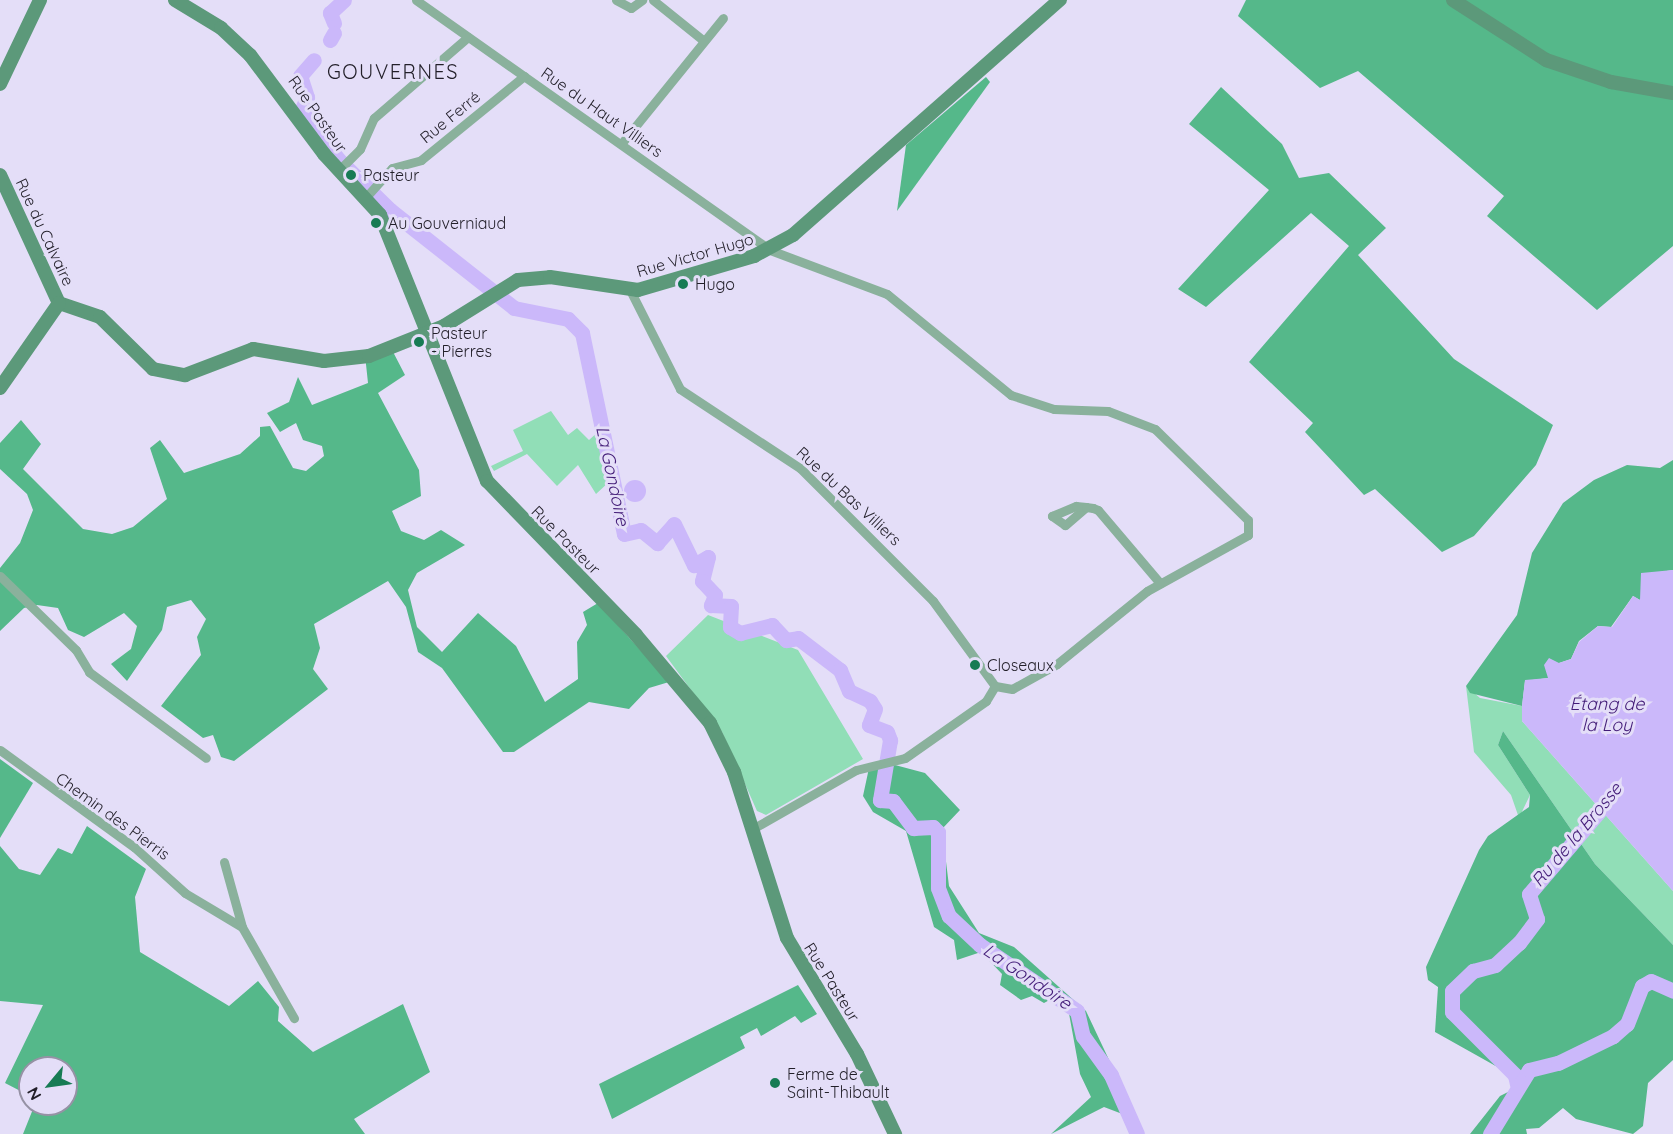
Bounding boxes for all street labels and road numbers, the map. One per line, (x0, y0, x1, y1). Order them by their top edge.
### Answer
street label: Rue du Haut Villiers (538, 63, 666, 161)
street label: Rue Pasteur (285, 72, 351, 156)
street label: Rue Ferré (416, 87, 484, 147)
street label: Rue du Calvaire (12, 175, 78, 289)
street label: Rue Victor Hugo (634, 229, 756, 281)
street label: Rue du Bas Villiers (793, 443, 905, 549)
street label: Rue Pasteur (528, 502, 604, 578)
street label: Chemin des Pierris (52, 768, 174, 864)
street label: Rue Pasteur (800, 939, 864, 1025)

